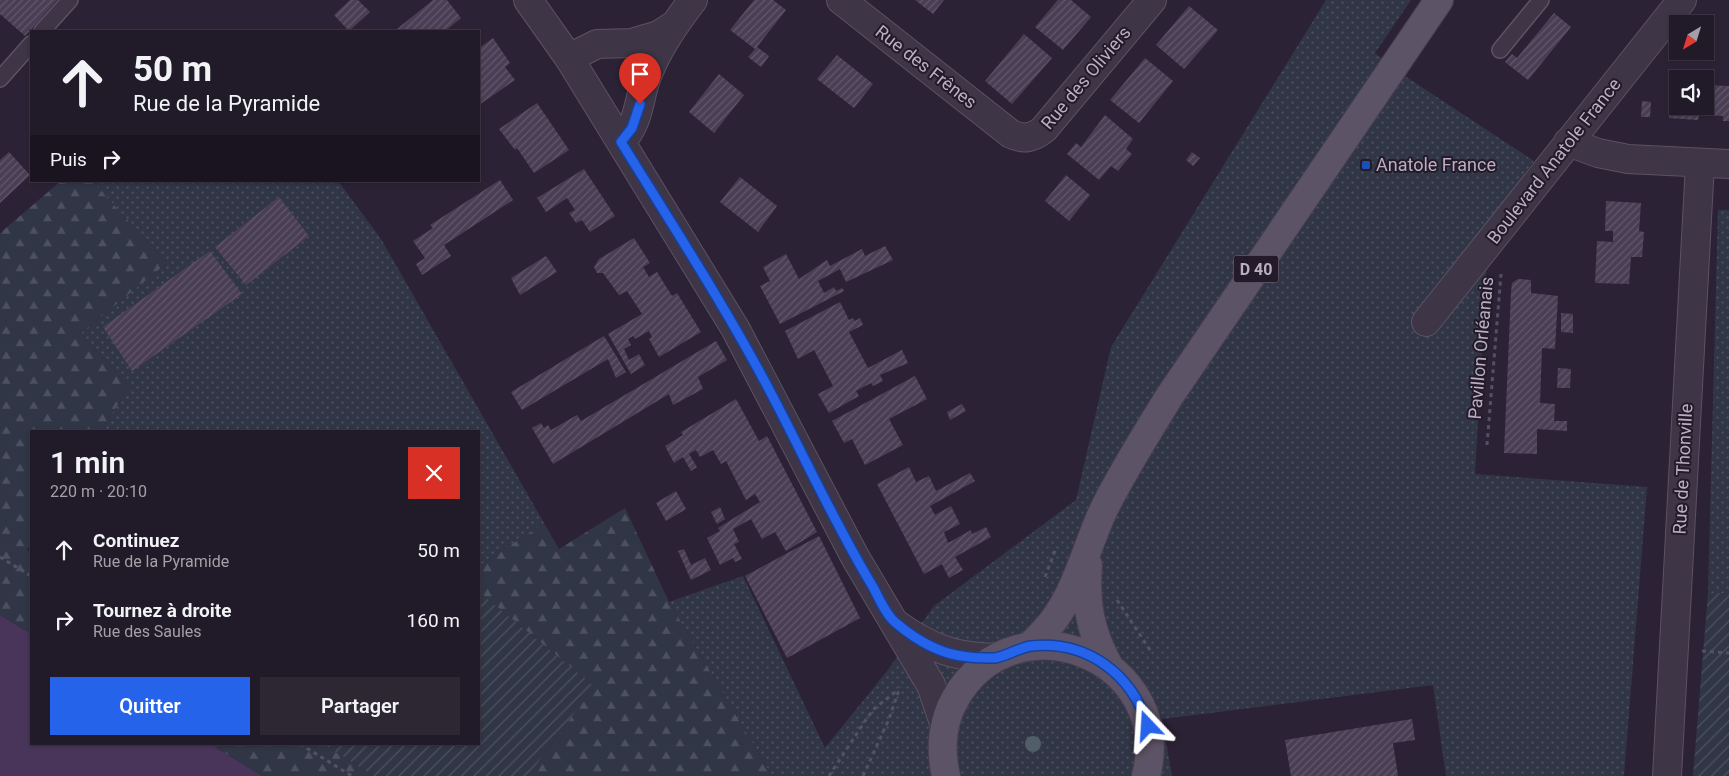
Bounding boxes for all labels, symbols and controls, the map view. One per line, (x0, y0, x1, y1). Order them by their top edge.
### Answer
north arrow (1669, 15, 1714, 60)
map controls (1669, 15, 1714, 115)
street label: Rue des Frênes (872, 21, 981, 113)
street label: Rue des Oliviers (1037, 22, 1135, 133)
text: 50 m (133, 49, 212, 90)
icon: ahead (50, 50, 115, 115)
pin (619, 53, 661, 104)
icon: arrive (626, 60, 654, 88)
button: sound (1669, 70, 1714, 115)
street label: Boulevard Anatole France (1482, 74, 1625, 248)
text: Rue de la Pyramide (133, 91, 320, 116)
icon: right (97, 145, 125, 173)
text: Puis (50, 148, 87, 171)
place label: Anatole France (1376, 154, 1496, 175)
marker: Anatole France (1360, 159, 1372, 171)
road number: D 40 (1234, 255, 1278, 282)
street label: Pavillon Orléanais (1464, 276, 1497, 420)
street label: Rue de Thonville (1669, 403, 1696, 535)
text: 1 min (50, 445, 125, 480)
button: close (408, 447, 460, 499)
text: 220 m · 20:10 (50, 482, 147, 501)
text: Continuez (93, 529, 179, 552)
icon: ahead (50, 536, 78, 564)
text: 50 m (417, 539, 460, 562)
text: Rue de la Pyramide (93, 552, 229, 571)
text: Tournez à droite (93, 599, 232, 622)
icon: right (50, 606, 78, 634)
text: 160 m (407, 609, 460, 632)
text: Rue des Saules (93, 622, 202, 641)
button: Quitter (50, 677, 250, 735)
button: Partager (260, 677, 460, 735)
position arrow (1121, 699, 1173, 751)

